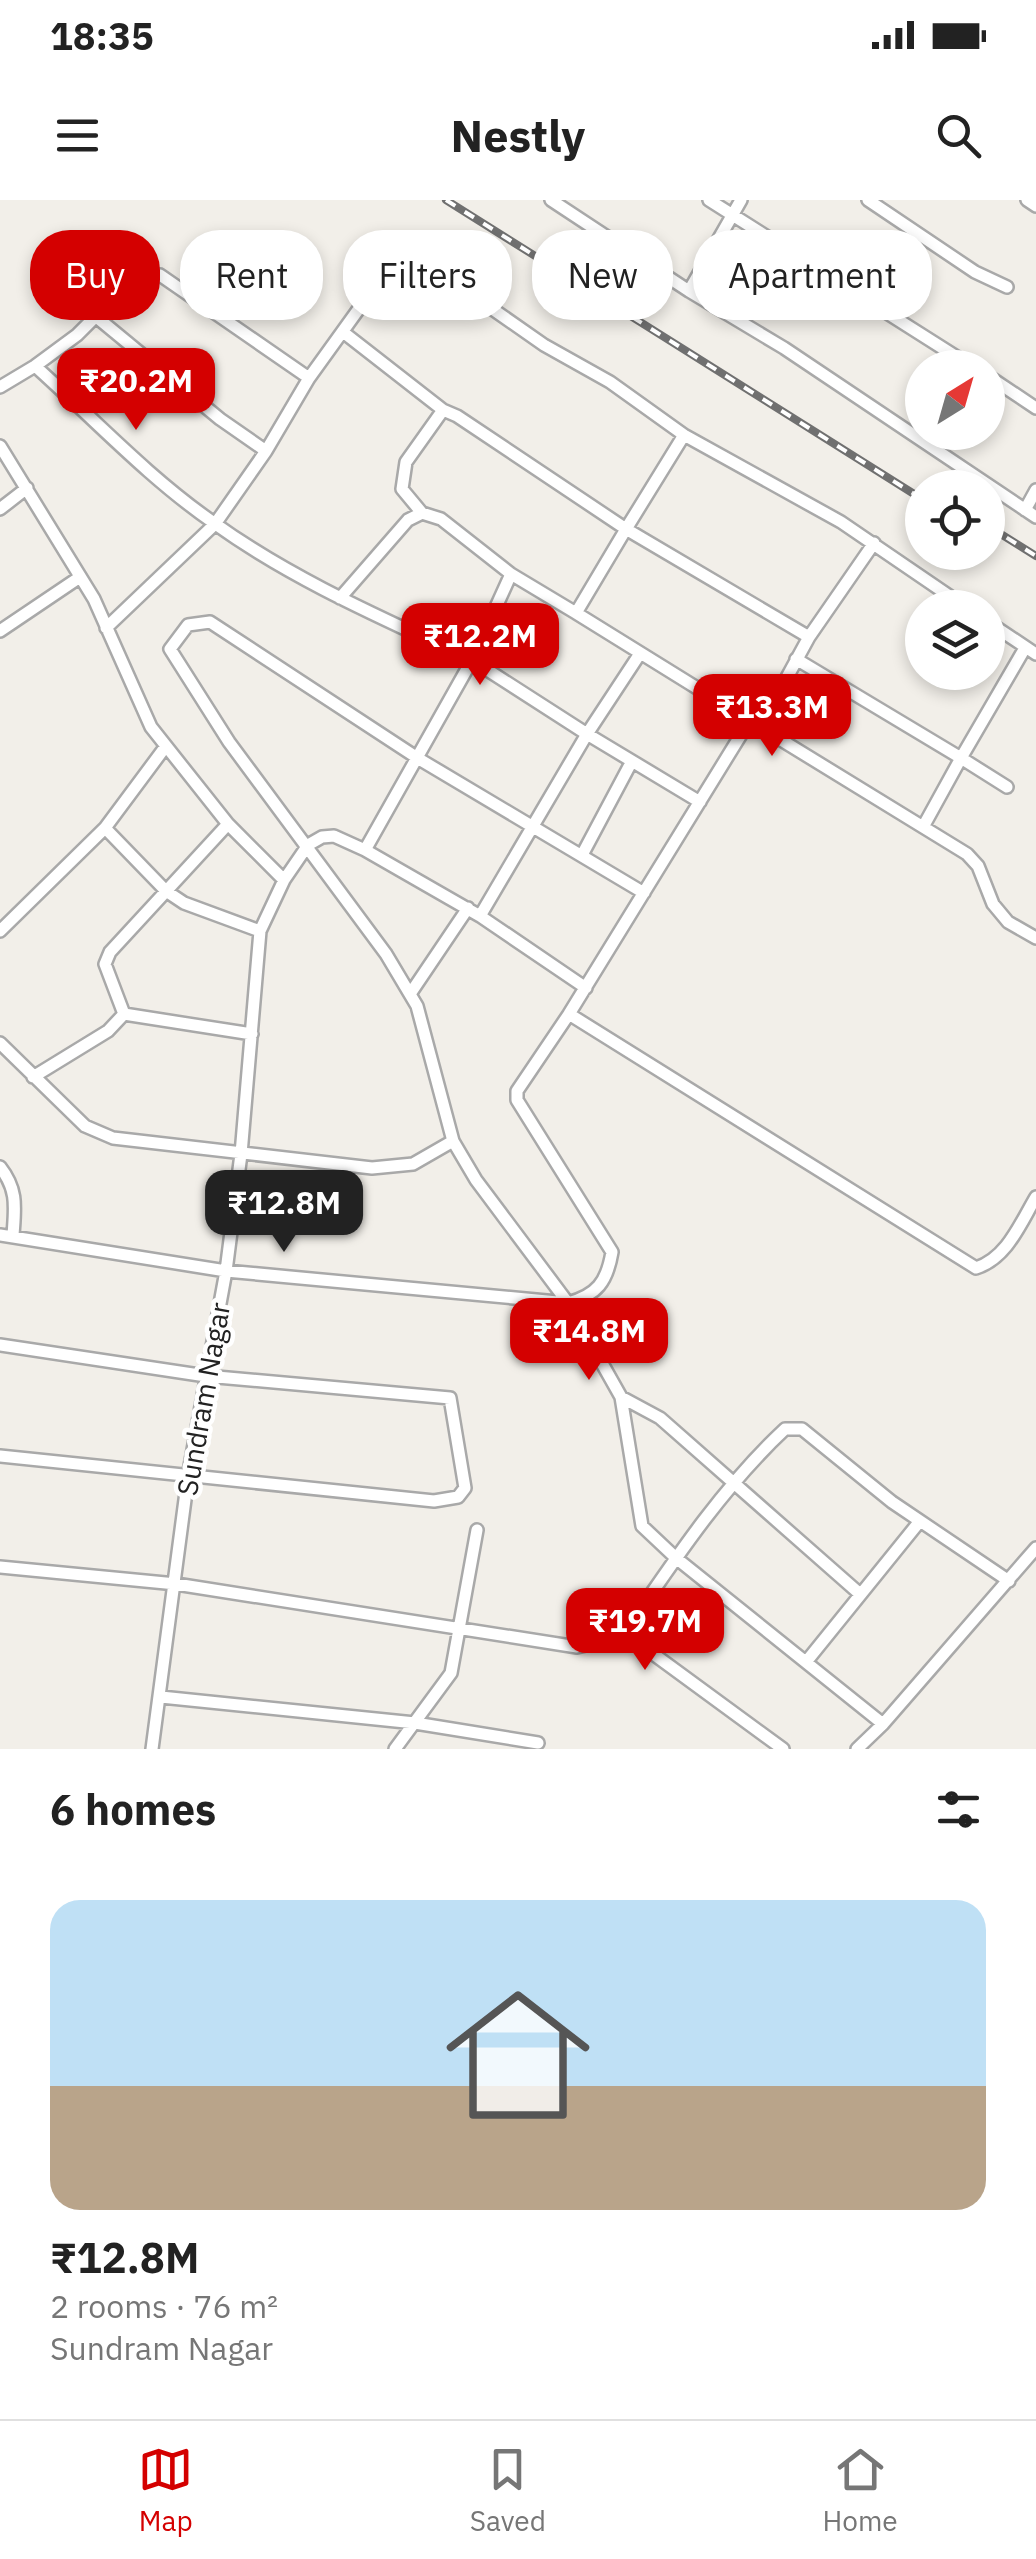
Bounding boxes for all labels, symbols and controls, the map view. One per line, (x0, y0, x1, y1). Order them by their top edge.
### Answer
text: 18:35 (50, 11, 154, 60)
text: Nestly (451, 106, 585, 164)
icon: menu (50, 108, 105, 163)
icon: search (931, 108, 986, 163)
chip: Buy (30, 230, 160, 320)
chip: Rent (180, 230, 323, 320)
chip: Filters (343, 230, 512, 320)
chip: New (532, 230, 673, 320)
chip: Apartment (693, 230, 932, 320)
pin: ₹20.2M (55, 348, 217, 433)
north arrow (905, 350, 1005, 450)
map controls (905, 350, 1005, 690)
text: ₹20.2M (79, 359, 193, 401)
button: locate (905, 470, 1005, 570)
button: layers (905, 590, 1005, 690)
pin: ₹12.2M (399, 603, 561, 688)
text: ₹12.2M (423, 614, 537, 656)
pin: ₹13.3M (691, 674, 853, 759)
text: ₹13.3M (715, 685, 829, 727)
pin: ₹12.8M (203, 1170, 365, 1255)
text: ₹12.8M (227, 1181, 341, 1223)
pin: ₹14.8M (508, 1298, 670, 1383)
street label: Sundram Nagar (168, 1300, 238, 1498)
text: ₹14.8M (532, 1309, 646, 1351)
pin: ₹19.7M (564, 1588, 726, 1673)
text: ₹19.7M (588, 1599, 702, 1641)
text: 6 homes (50, 1782, 216, 1837)
icon: filters (931, 1782, 986, 1837)
icon: home (428, 1965, 608, 2145)
text: ₹12.8M (50, 2230, 199, 2285)
text: 2 rooms · 76 m² (50, 2285, 278, 2327)
text: Sundram Nagar (50, 2327, 273, 2369)
tab: Map (138, 2442, 193, 2539)
tab: Saved (470, 2442, 546, 2539)
tab: Home (822, 2442, 898, 2539)

